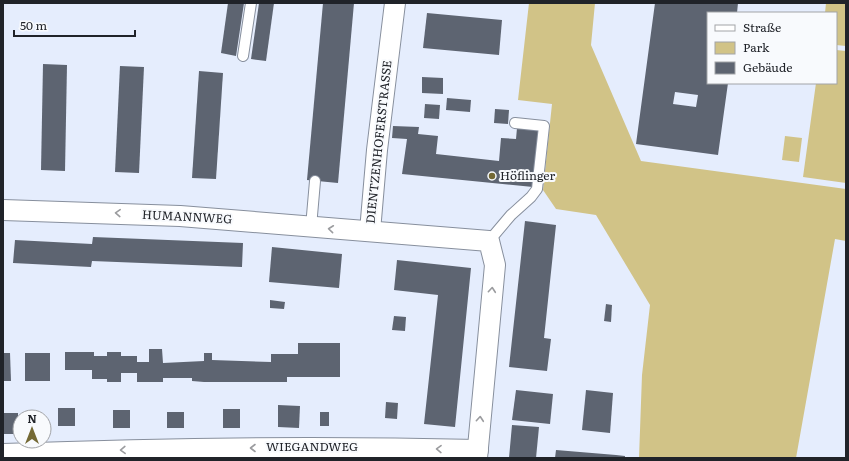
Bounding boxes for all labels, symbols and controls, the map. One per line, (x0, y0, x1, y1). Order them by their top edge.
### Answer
scale bar (14, 12, 135, 38)
legend (707, 12, 837, 84)
text: 50 m (20, 16, 47, 34)
text: Straße (743, 18, 781, 36)
text: Park (743, 38, 770, 56)
text: Gebäude (743, 58, 792, 76)
street label: DIENTZENHOFERSTRASSE (360, 59, 396, 224)
place label: Höflinger (500, 166, 555, 184)
marker: Höflinger (487, 171, 497, 181)
street label: HUMANNWEG (141, 205, 233, 227)
one-way arrow (115, 208, 121, 217)
one-way arrow (328, 225, 334, 234)
one-way arrow (488, 287, 497, 293)
north arrow (12, 409, 52, 449)
text: N (27, 410, 37, 426)
one-way arrow (476, 416, 485, 422)
street label: WIEGANDWEG (266, 437, 358, 455)
one-way arrow (250, 444, 256, 452)
one-way arrow (436, 444, 442, 453)
one-way arrow (120, 445, 126, 454)

